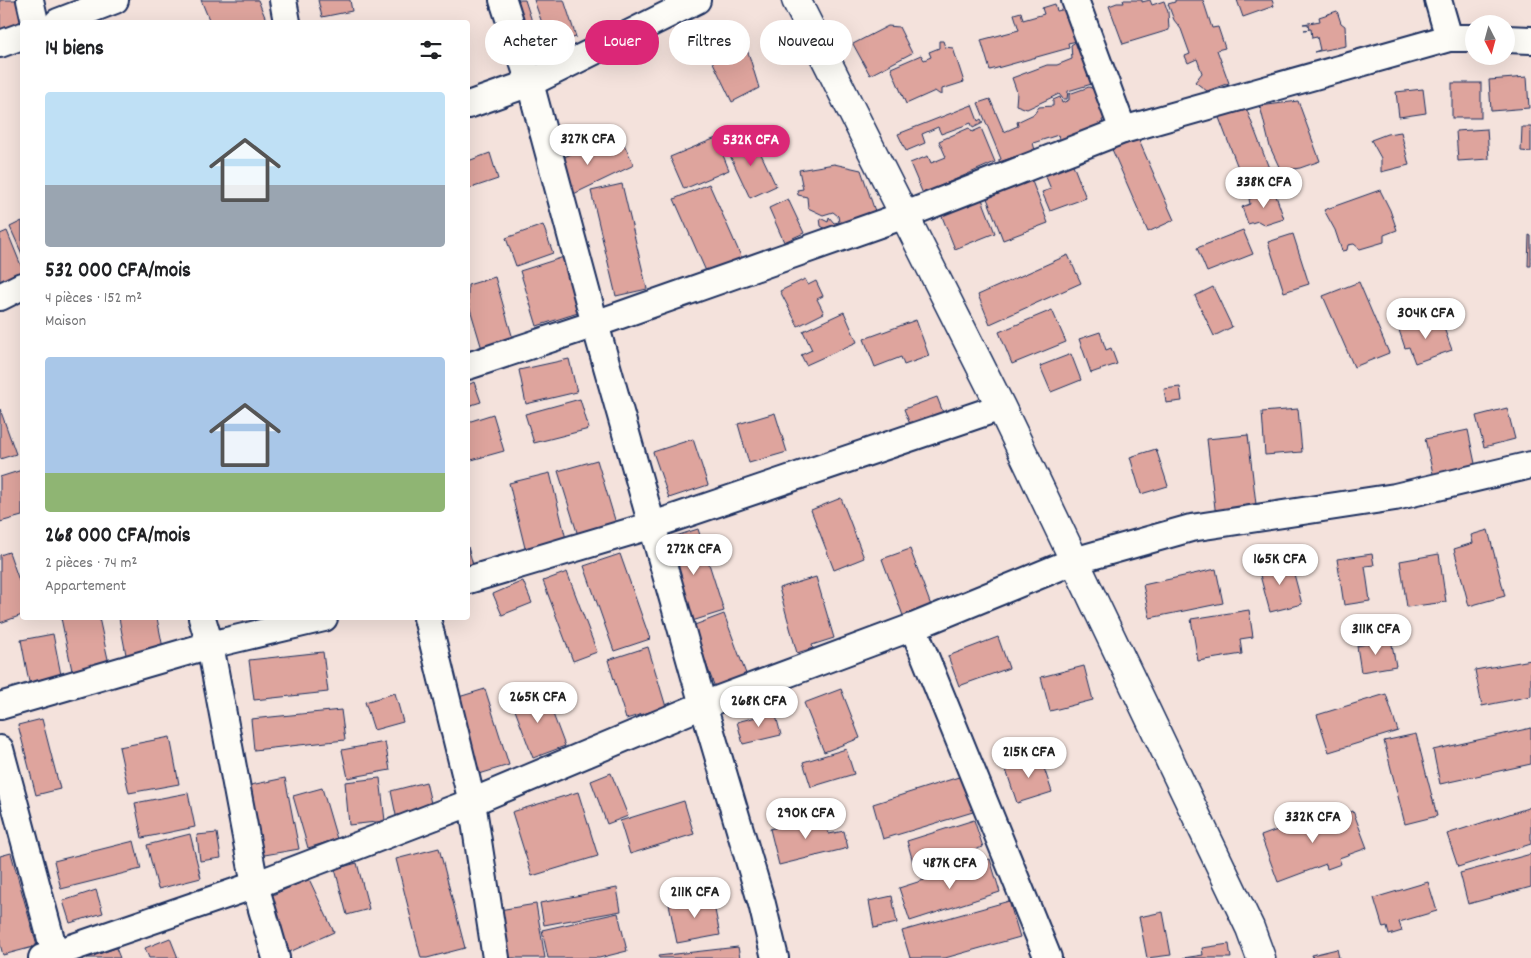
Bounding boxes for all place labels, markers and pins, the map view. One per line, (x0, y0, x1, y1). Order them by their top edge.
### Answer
pin: 327K CFA (536, 124, 640, 166)
pin: 532K CFA (699, 124, 803, 167)
pin: 338K CFA (1212, 166, 1316, 209)
pin: 304K CFA (1374, 298, 1478, 340)
pin: 272K CFA (642, 534, 746, 576)
pin: 165K CFA (1228, 544, 1332, 586)
pin: 311K CFA (1324, 614, 1428, 656)
pin: 265K CFA (486, 682, 590, 724)
pin: 268K CFA (707, 686, 811, 728)
pin: 215K CFA (977, 736, 1081, 779)
pin: 290K CFA (754, 798, 858, 840)
pin: 332K CFA (1261, 802, 1365, 844)
pin: 487K CFA (898, 848, 1002, 890)
pin: 211K CFA (643, 876, 747, 919)

